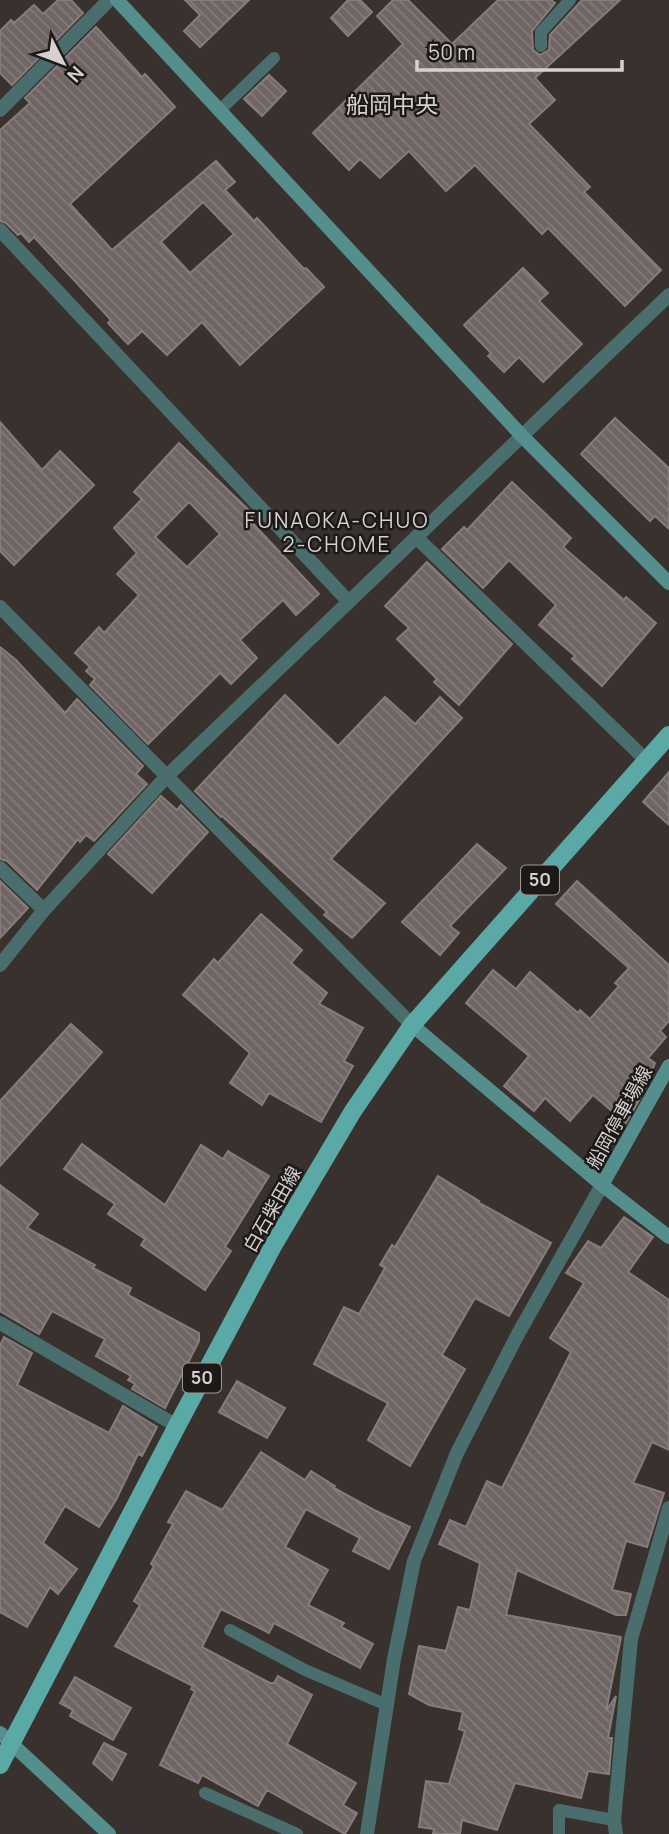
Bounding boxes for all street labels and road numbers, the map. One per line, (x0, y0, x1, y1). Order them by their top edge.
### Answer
road number: 50 (521, 866, 559, 894)
street label: 船岡停車場線 (580, 1061, 658, 1173)
street label: 白石柴田線 (237, 1161, 307, 1257)
road number: 50 (183, 1364, 221, 1392)

